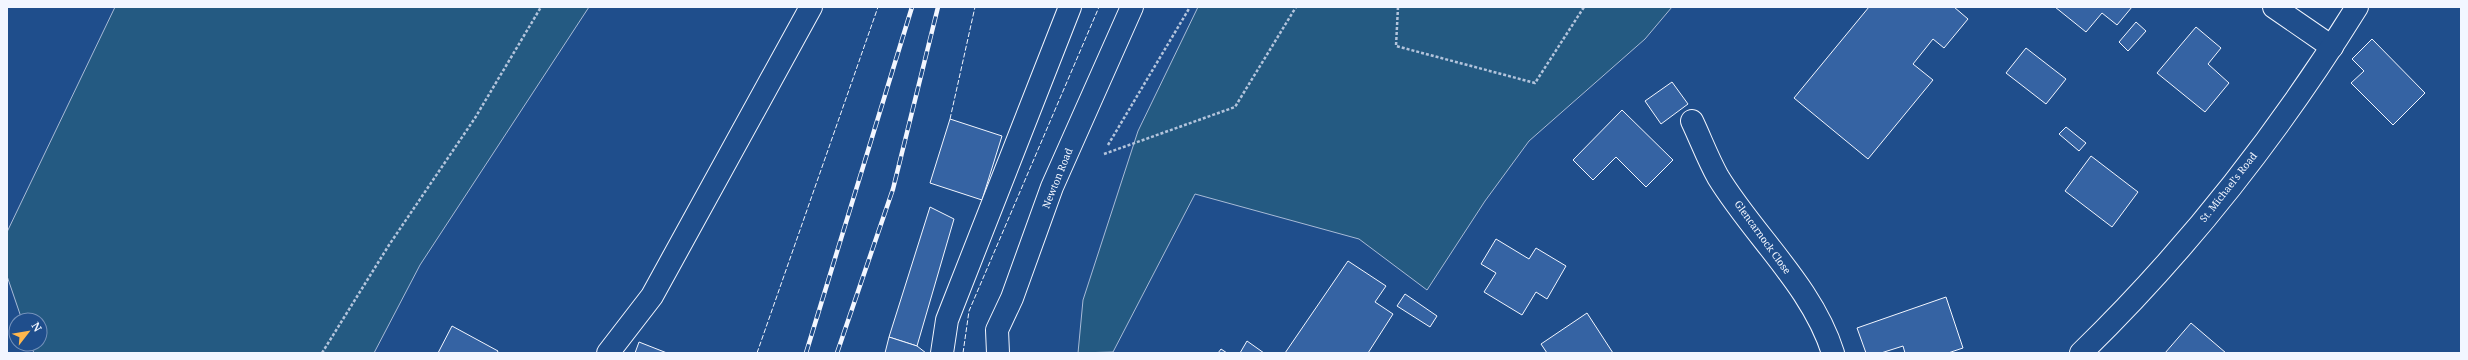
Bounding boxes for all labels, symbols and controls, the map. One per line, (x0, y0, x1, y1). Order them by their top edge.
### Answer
street label: Newton Road (1039, 146, 1075, 210)
street label: St. Michael's Road (2196, 149, 2260, 225)
street label: Glencarnock Close (1732, 197, 1794, 277)
north arrow (8, 312, 48, 352)
text: N (28, 319, 46, 334)

